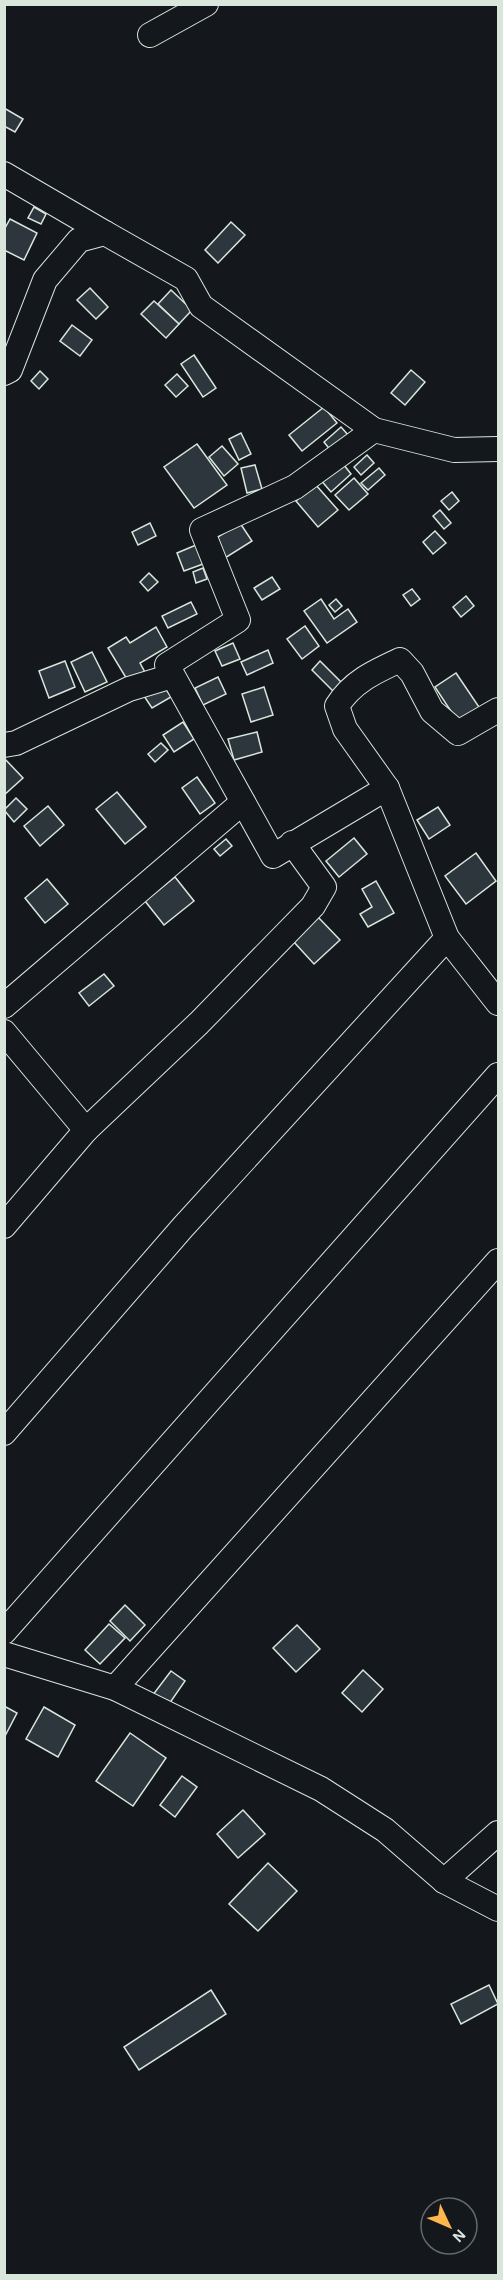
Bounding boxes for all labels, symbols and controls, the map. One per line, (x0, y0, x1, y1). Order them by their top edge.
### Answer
north arrow (419, 2196, 479, 2256)
text: N (449, 2226, 469, 2245)

